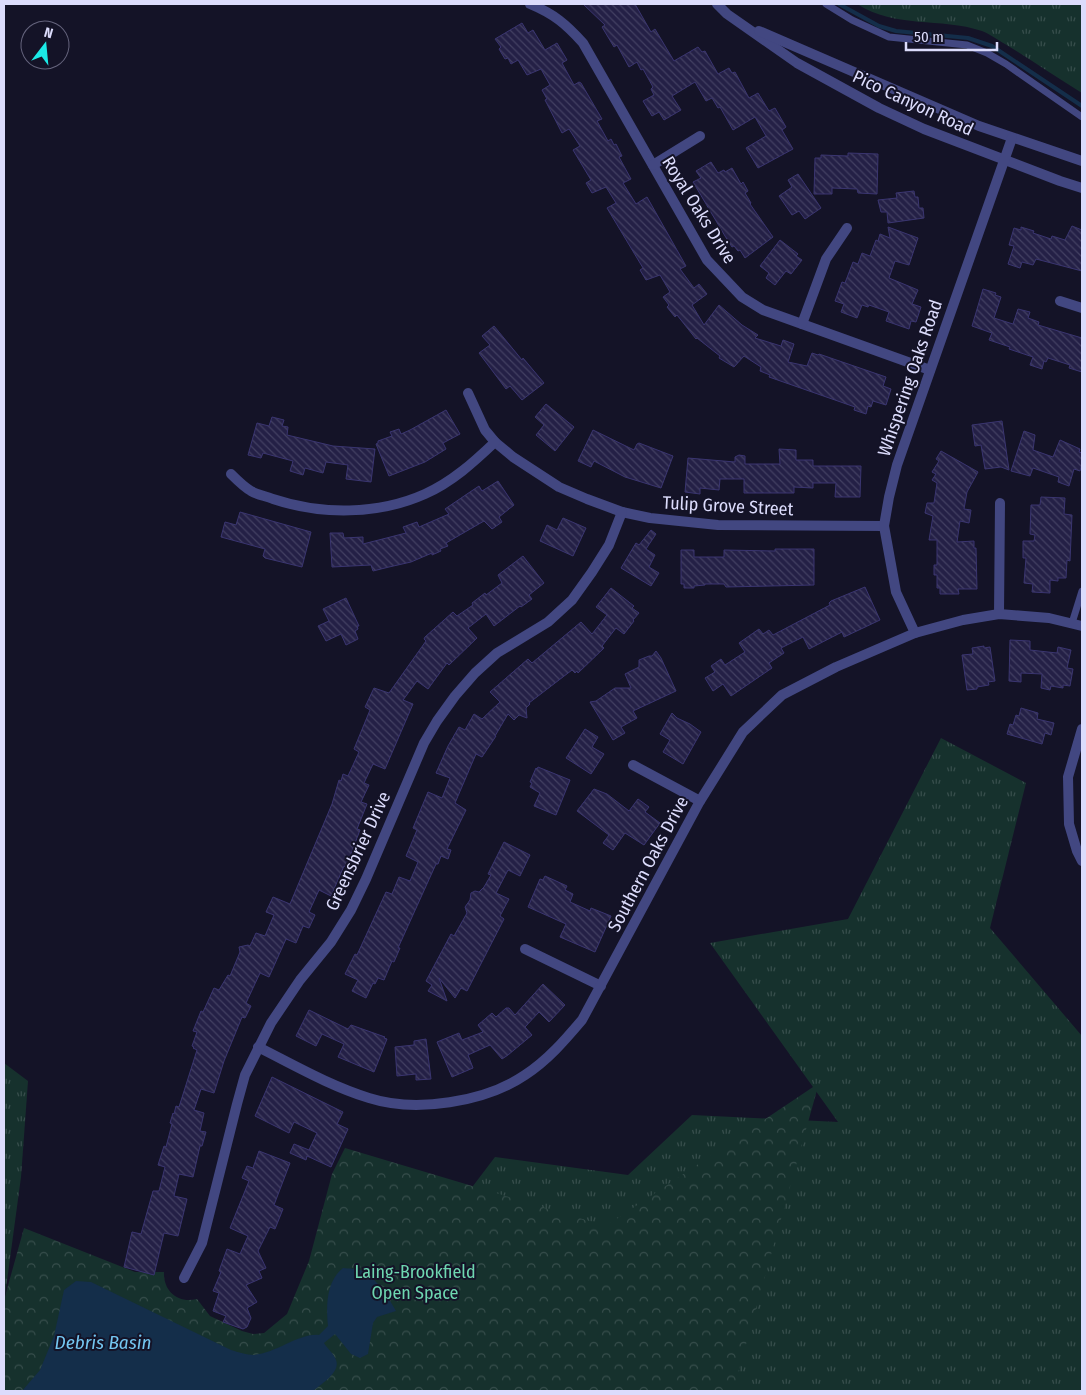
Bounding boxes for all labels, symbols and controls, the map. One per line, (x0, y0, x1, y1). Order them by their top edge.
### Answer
north arrow (20, 20, 70, 70)
scale bar (906, 20, 997, 52)
text: N (42, 24, 55, 42)
text: 50 m (914, 28, 944, 46)
street label: Pico Canyon Road (849, 65, 977, 141)
street label: Royal Oaks Drive (657, 152, 741, 268)
street label: Whispering Oaks Road (873, 297, 947, 459)
street label: Tulip Grove Street (662, 492, 794, 520)
street label: Greensbrier Drive (321, 788, 395, 914)
street label: Southern Oaks Drive (603, 792, 693, 936)
park label: Laing-Brookfield Open Space (354, 1261, 476, 1304)
water label: Debris Basin (55, 1331, 151, 1354)

